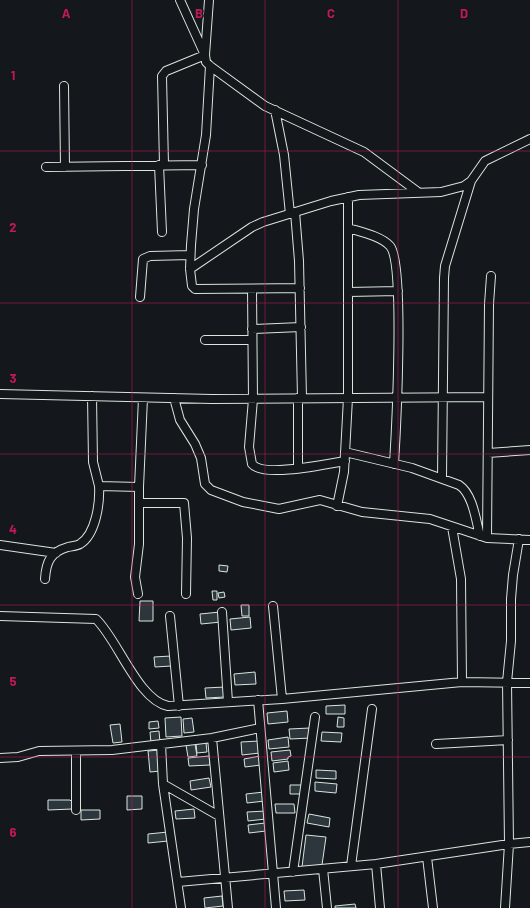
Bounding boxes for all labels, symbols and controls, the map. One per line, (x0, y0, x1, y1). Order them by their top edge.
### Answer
text: A (62, 5, 71, 21)
text: B (195, 5, 203, 21)
text: C (327, 5, 335, 21)
text: D (460, 5, 468, 21)
text: 1 (11, 67, 15, 83)
text: 2 (9, 219, 17, 235)
text: 3 (9, 370, 17, 386)
text: 4 (9, 521, 17, 537)
text: 5 (9, 673, 17, 689)
text: 6 (10, 824, 17, 840)

